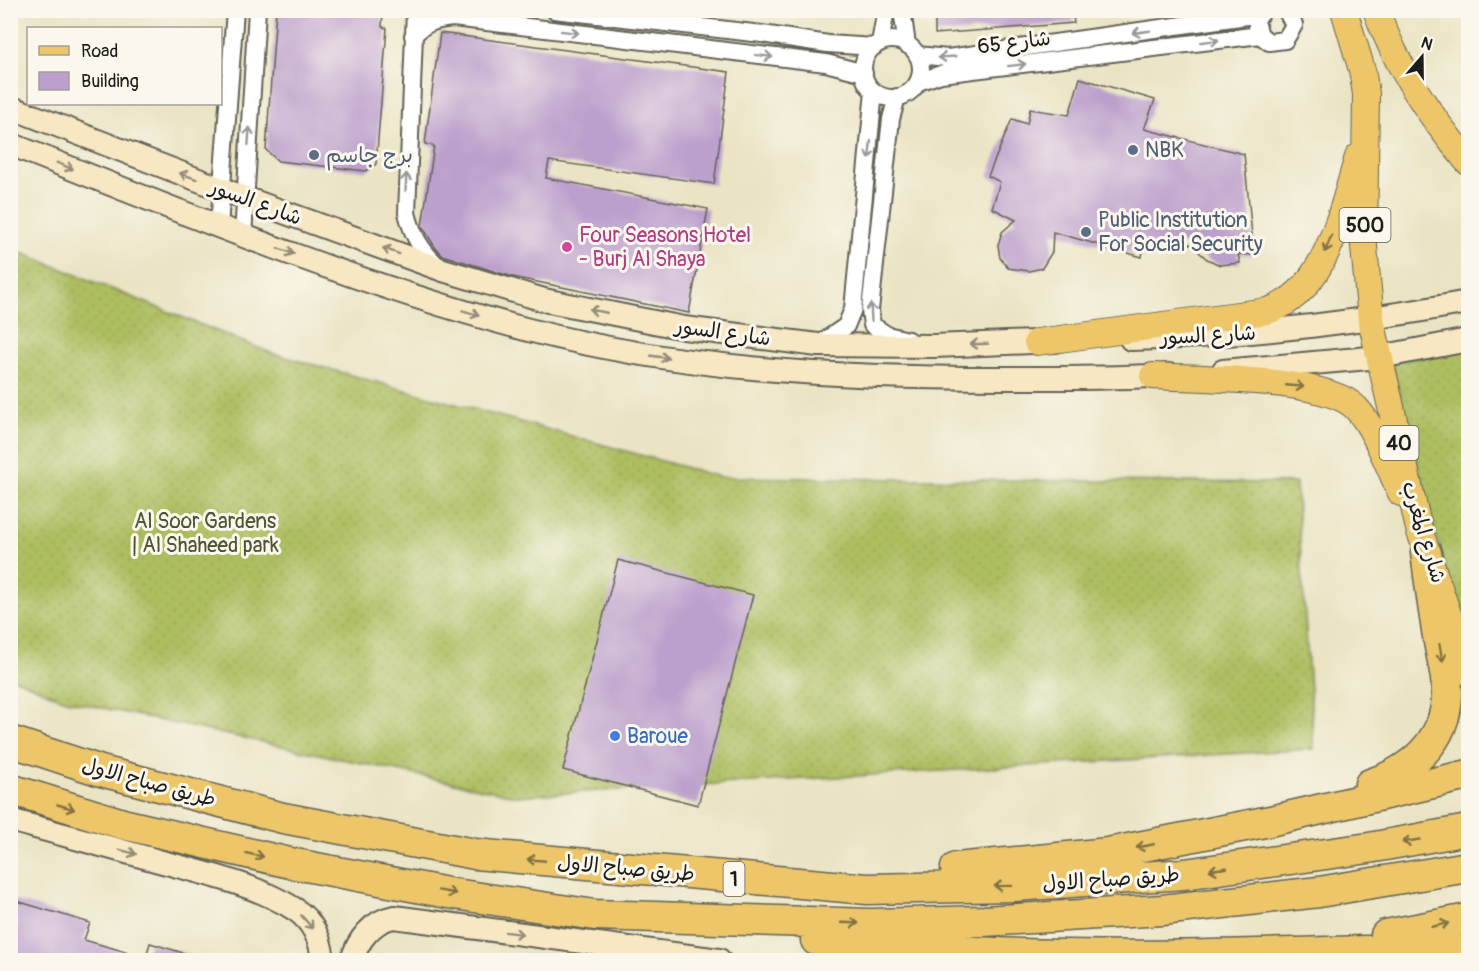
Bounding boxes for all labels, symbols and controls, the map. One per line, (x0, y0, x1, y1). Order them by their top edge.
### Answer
street label: شارع 65 (976, 25, 1052, 61)
legend (27, 27, 222, 105)
one-way arrow (560, 27, 580, 38)
one-way arrow (1131, 27, 1151, 38)
north arrow (1392, 27, 1452, 87)
text: N (1418, 33, 1435, 55)
one-way arrow (1200, 35, 1220, 46)
text: Road (81, 40, 118, 63)
one-way arrow (753, 50, 773, 61)
one-way arrow (938, 52, 958, 63)
one-way arrow (1006, 59, 1026, 70)
text: Building (81, 70, 139, 93)
one-way arrow (243, 126, 254, 146)
place label: NBK (1145, 137, 1184, 164)
one-way arrow (864, 139, 875, 159)
place label: برج جاسم (326, 142, 413, 171)
marker: NBK (1126, 143, 1140, 157)
marker: برج جاسم (307, 148, 321, 162)
one-way arrow (55, 161, 74, 172)
one-way arrow (179, 170, 198, 181)
street label: شارع السور (204, 173, 305, 232)
one-way arrow (401, 173, 412, 193)
place label: Public Institution For Social Security (1098, 207, 1263, 258)
road number: 500 (1340, 208, 1390, 242)
place label: Four Seasons Hotel - Burj Al Shaya (579, 222, 751, 273)
marker: Public Institution For Social Security (1079, 225, 1093, 239)
one-way arrow (1322, 234, 1333, 252)
marker: Four Seasons Hotel - Burj Al Shaya (560, 240, 574, 254)
one-way arrow (382, 245, 400, 256)
one-way arrow (276, 246, 295, 257)
one-way arrow (866, 302, 877, 322)
one-way arrow (588, 305, 607, 317)
one-way arrow (461, 308, 480, 319)
street label: شارع السور (671, 312, 772, 354)
street label: شارع السور (1157, 320, 1257, 353)
one-way arrow (969, 338, 989, 350)
one-way arrow (650, 352, 670, 363)
one-way arrow (1284, 381, 1304, 392)
road number: 40 (1380, 426, 1418, 460)
street label: شارع المغرب (1394, 478, 1452, 587)
park label: Al Soor Gardens | Al Shaheed park (131, 508, 279, 559)
one-way arrow (1436, 642, 1447, 662)
place label: Baroue (627, 723, 689, 750)
marker: Baroue (608, 729, 622, 743)
street label: طريق صباح الاول (79, 752, 219, 813)
one-way arrow (56, 802, 75, 813)
one-way arrow (1402, 836, 1421, 847)
one-way arrow (1136, 841, 1155, 852)
one-way arrow (118, 847, 137, 858)
street label: طريق صباح الاول (556, 849, 696, 888)
one-way arrow (245, 850, 264, 861)
one-way arrow (527, 854, 547, 865)
street label: طريق صباح الاول (1041, 861, 1181, 898)
road number: 1 (724, 862, 744, 896)
one-way arrow (1209, 864, 1228, 875)
one-way arrow (993, 880, 1013, 892)
one-way arrow (436, 887, 456, 898)
one-way arrow (301, 914, 314, 930)
one-way arrow (839, 917, 859, 929)
one-way arrow (1430, 919, 1449, 930)
one-way arrow (503, 928, 523, 939)

